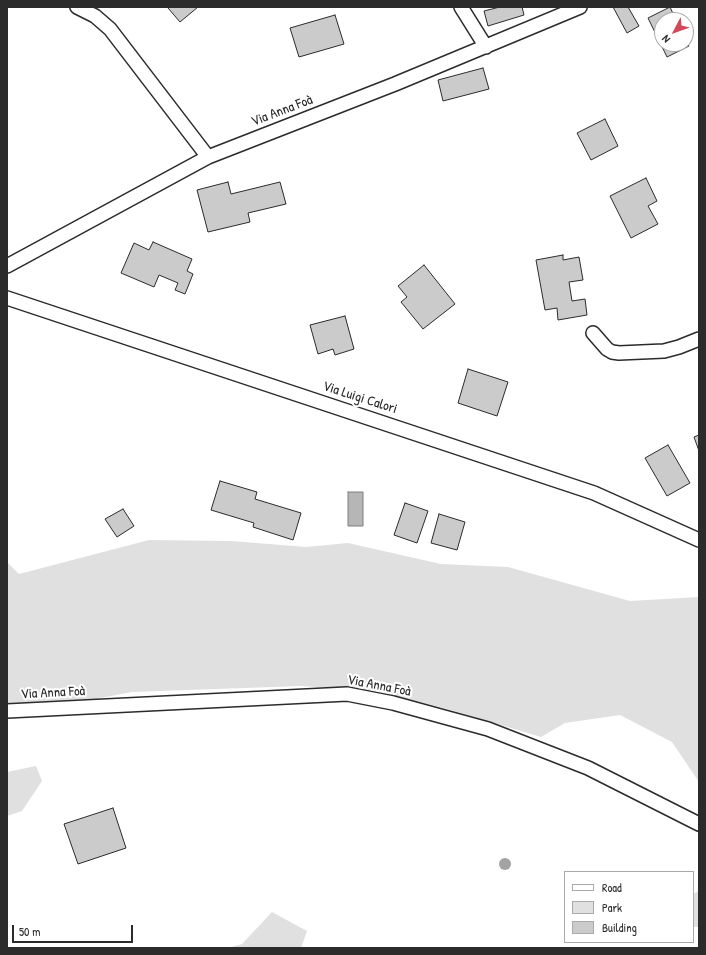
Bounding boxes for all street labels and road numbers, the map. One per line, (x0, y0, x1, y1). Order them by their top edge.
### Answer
street label: Via Anna Foà (249, 92, 315, 130)
street label: Via Luigi Calori (321, 378, 399, 418)
street label: Via Anna Foà (346, 672, 412, 700)
street label: Via Anna Foà (20, 683, 86, 703)

